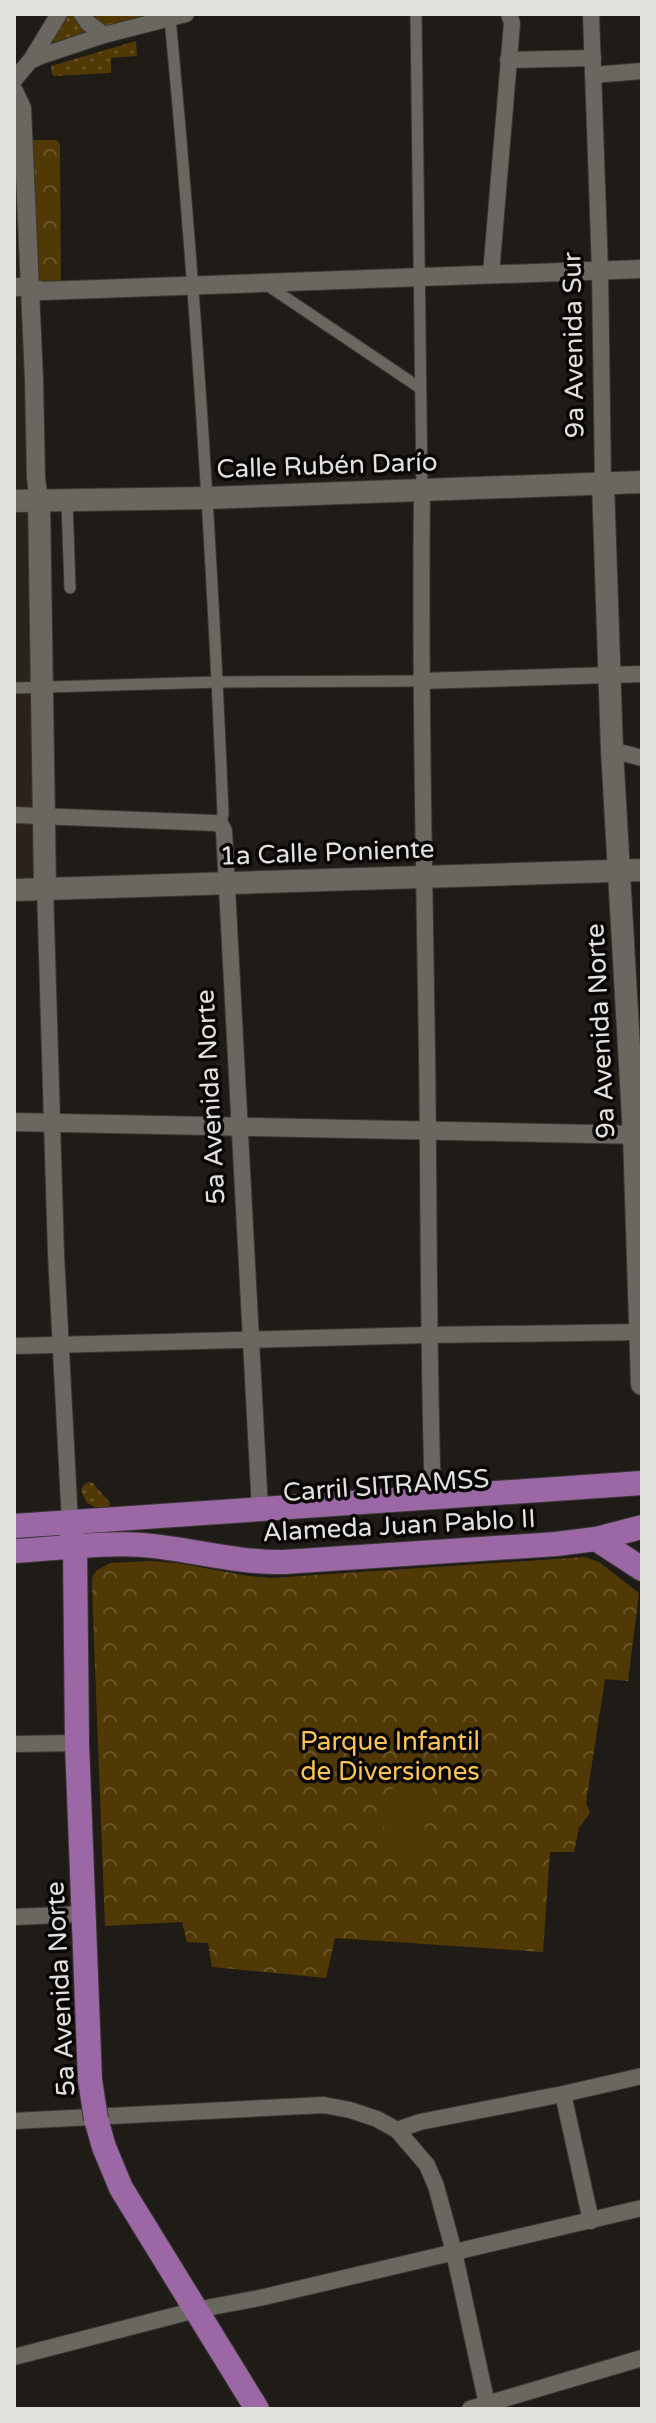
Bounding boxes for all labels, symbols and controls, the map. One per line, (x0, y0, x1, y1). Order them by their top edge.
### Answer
street label: 9a Avenida Sur (556, 252, 591, 438)
street label: Calle Rubén Darío (216, 446, 438, 485)
street label: 1a Calle Poniente (219, 833, 435, 872)
street label: 9a Avenida Norte (579, 923, 622, 1139)
street label: 5a Avenida Norte (189, 989, 232, 1205)
street label: Carril SITRAMSS (282, 1463, 490, 1508)
street label: Alameda Juan Pablo II (262, 1503, 536, 1548)
park label: Parque Infantil de Diversiones (300, 1726, 480, 1787)
street label: 5a Avenida Norte (39, 1881, 82, 2097)

